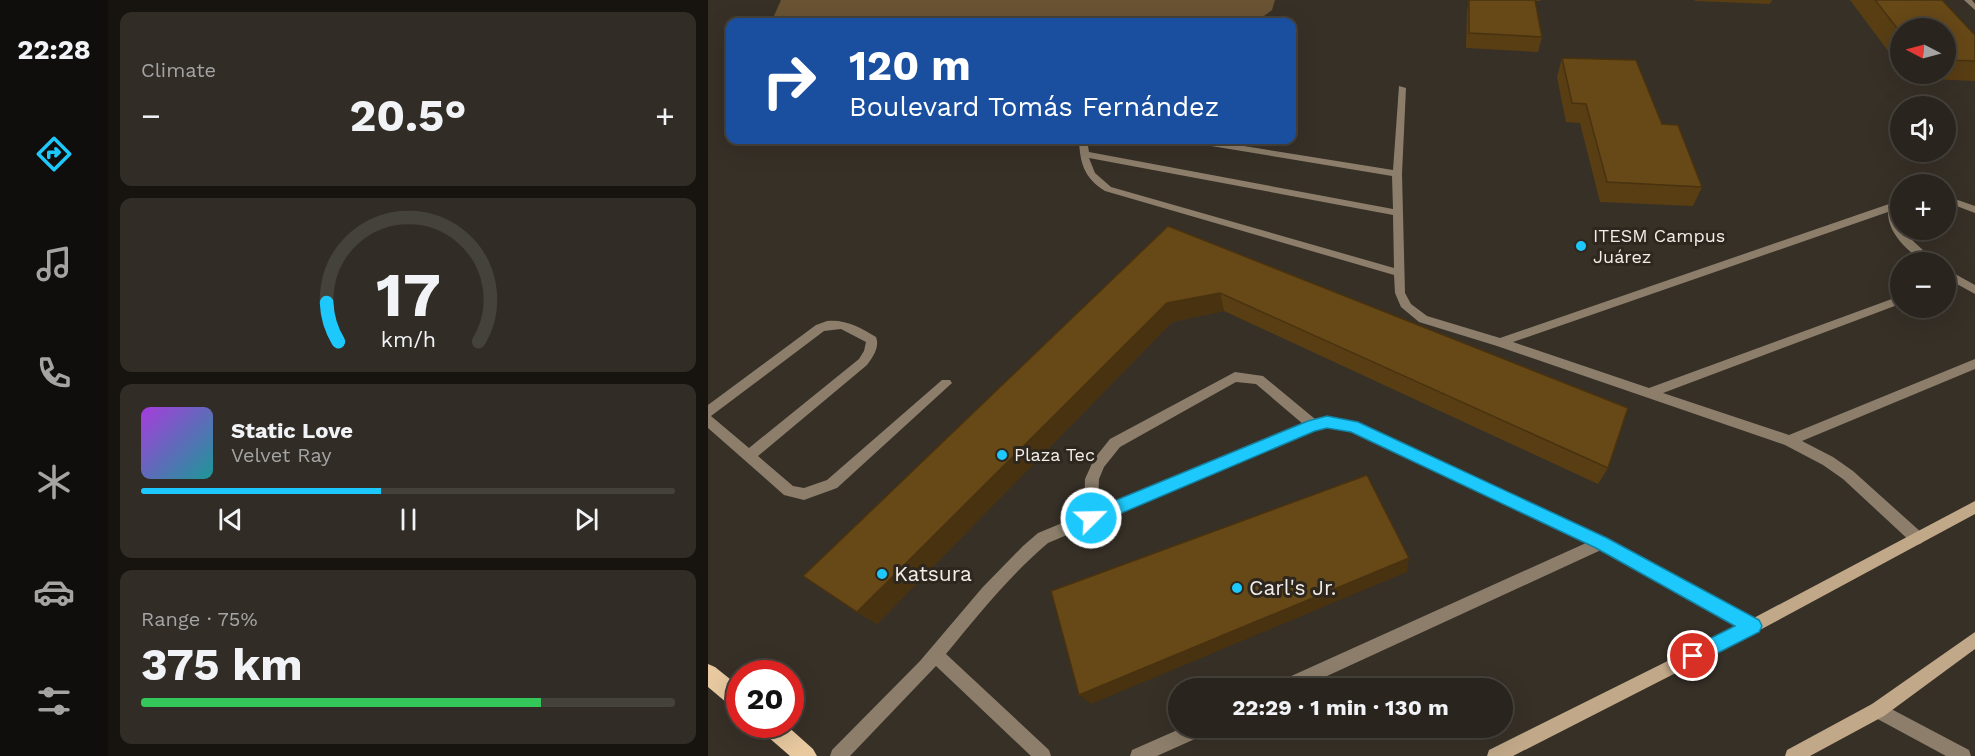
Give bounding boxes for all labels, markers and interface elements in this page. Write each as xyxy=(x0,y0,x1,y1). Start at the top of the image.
north arrow xyxy=(1890,18,1956,84)
map controls xyxy=(1890,18,1956,318)
text: 22:28 xyxy=(17,34,91,66)
text: 120 m xyxy=(849,41,971,90)
icon: right xyxy=(750,42,828,120)
text: Climate xyxy=(141,58,216,82)
text: 20.5° xyxy=(350,89,466,142)
text: Boulevard Tomás Fernández xyxy=(849,91,1219,123)
text: − xyxy=(141,96,161,135)
text: + xyxy=(655,96,675,135)
button: sound xyxy=(1890,96,1956,162)
icon: directions xyxy=(33,133,75,175)
button: + xyxy=(1890,174,1956,240)
place label: ITESM Campus Juárez xyxy=(1593,225,1725,267)
marker: ITESM Campus Juárez xyxy=(1574,239,1588,253)
icon: music xyxy=(33,243,75,285)
button: − xyxy=(1890,252,1956,318)
text: 17 xyxy=(376,258,440,331)
text: km/h xyxy=(380,327,436,352)
icon: phone xyxy=(33,352,75,394)
text: Static Love xyxy=(231,418,353,443)
text: Velvet Ray xyxy=(231,443,332,467)
place label: Plaza Tec xyxy=(1014,444,1095,465)
marker: Plaza Tec xyxy=(995,448,1009,462)
icon: climate xyxy=(33,461,75,503)
position arrow xyxy=(1059,486,1123,550)
icon: previous xyxy=(214,503,247,536)
icon: pause xyxy=(392,503,425,536)
icon: next xyxy=(570,503,603,536)
place label: Katsura xyxy=(894,561,972,586)
marker: Katsura xyxy=(875,567,889,581)
icon: car xyxy=(33,571,75,613)
place label: Carl's Jr. xyxy=(1249,575,1336,600)
marker: Carl's Jr. xyxy=(1230,581,1244,595)
text: Range · 75% xyxy=(141,607,258,631)
pin xyxy=(1667,630,1718,681)
text: 375 km xyxy=(141,638,303,691)
icon: arrive xyxy=(1676,639,1709,672)
speed limit sign: 20 xyxy=(726,660,804,738)
icon: filters xyxy=(33,680,75,722)
text: 22:29 · 1 min · 130 m xyxy=(1232,695,1449,720)

